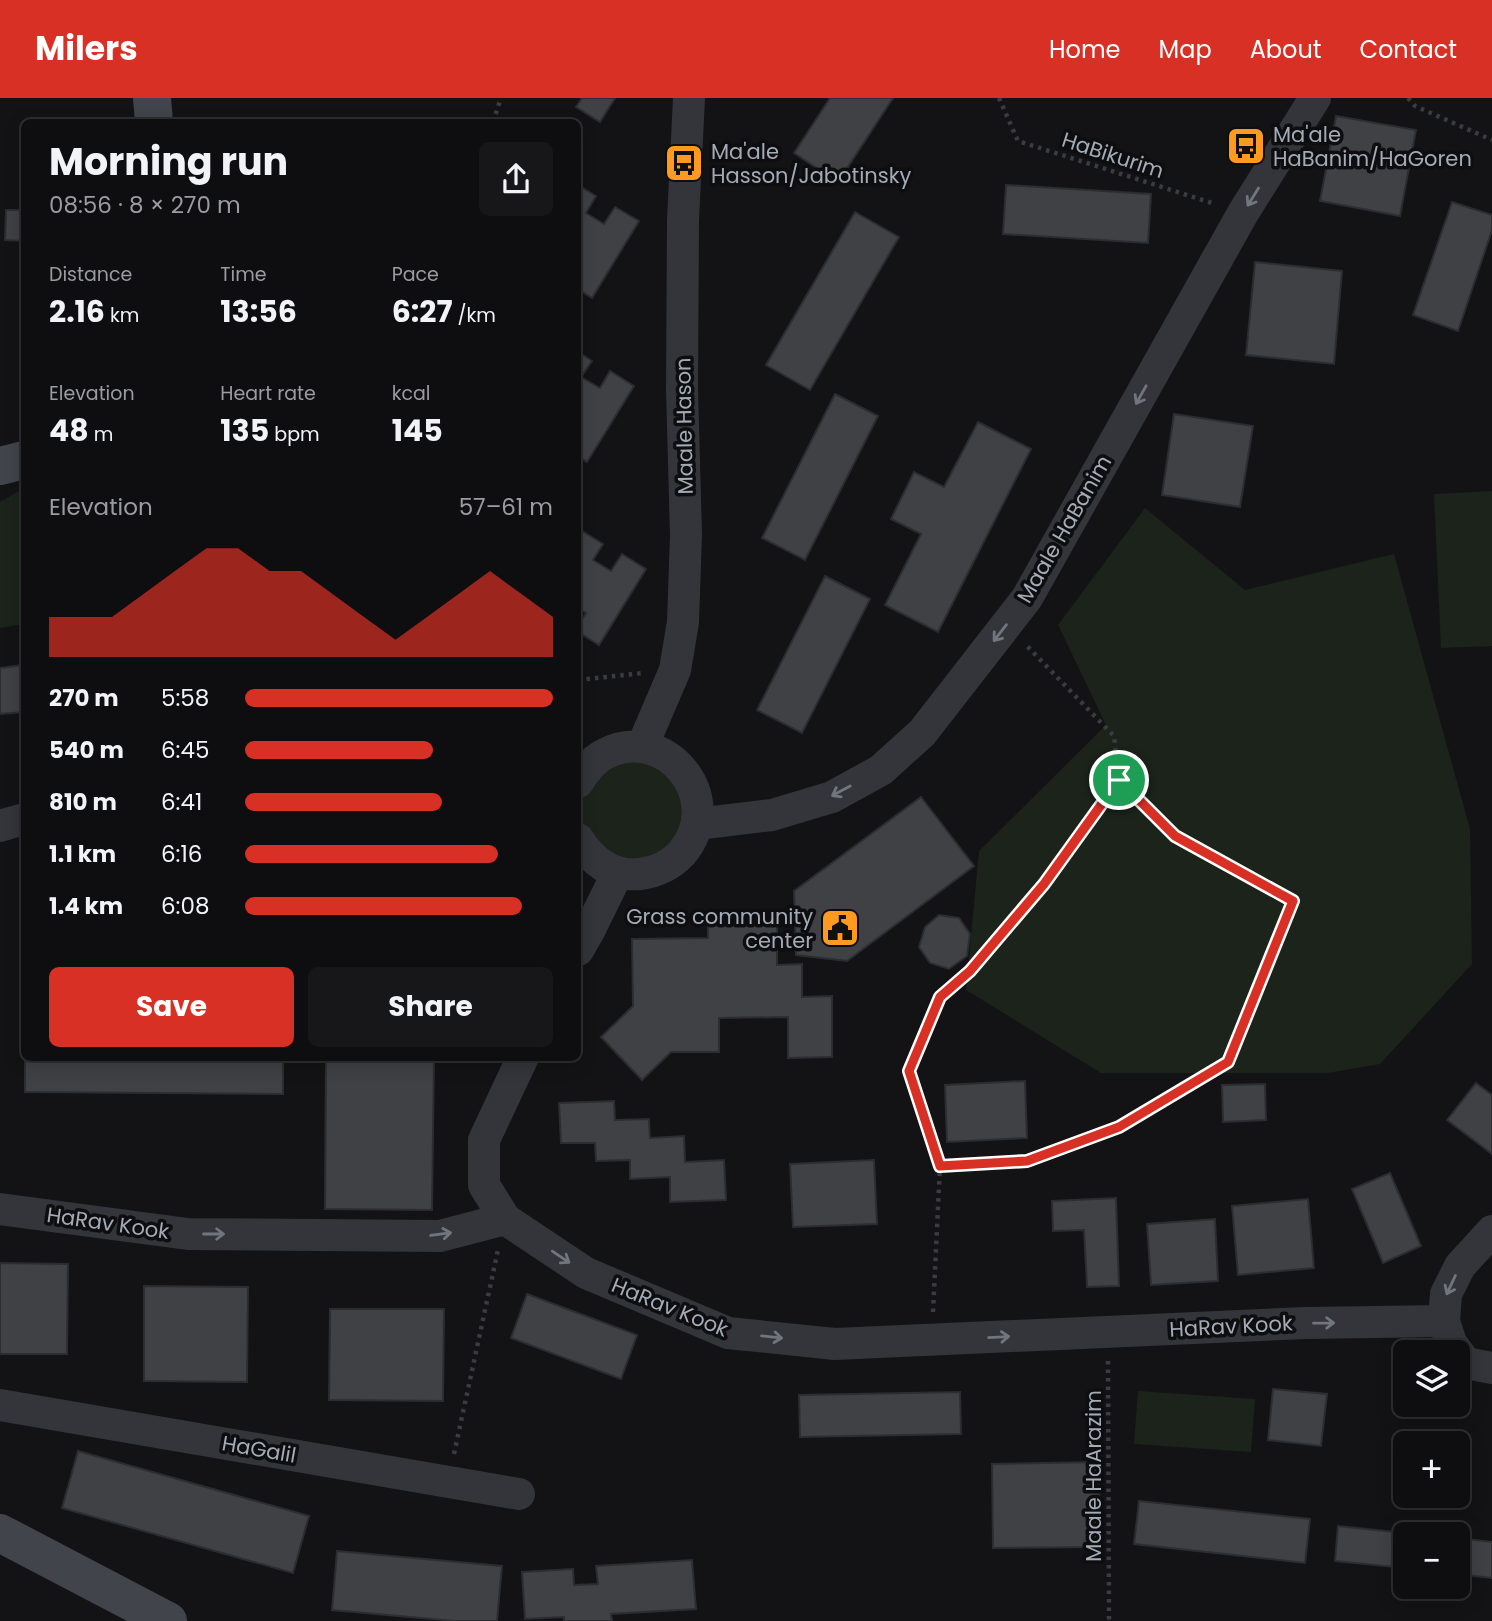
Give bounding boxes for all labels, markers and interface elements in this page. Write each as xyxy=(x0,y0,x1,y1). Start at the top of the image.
text: Milers xyxy=(35,25,138,72)
text: Home xyxy=(1049,33,1121,66)
text: Map xyxy=(1159,33,1212,66)
text: About xyxy=(1250,33,1321,66)
text: Contact xyxy=(1359,33,1457,66)
place label: Ma'ale HaBanim/HaGoren xyxy=(1273,120,1472,173)
street label: HaBikurim xyxy=(1058,125,1168,185)
bus stop icon: Ma'ale HaBanim/HaGoren xyxy=(1225,125,1267,167)
text: Morning run xyxy=(49,135,288,188)
place label: Ma'ale Hasson/Jabotinsky xyxy=(711,137,912,190)
button: share xyxy=(479,142,553,216)
bus stop icon: Ma'ale Hasson/Jabotinsky xyxy=(663,142,705,184)
one-way arrow xyxy=(1245,187,1260,206)
text: 08:56 · 8 × 270 m xyxy=(49,189,241,221)
text: Distance xyxy=(49,261,132,288)
text: Time xyxy=(220,261,267,288)
text: Pace xyxy=(392,261,439,288)
text: 2.16 xyxy=(49,290,105,333)
text: 13:56 xyxy=(220,290,297,333)
text: 6:27 xyxy=(392,290,452,333)
text: km xyxy=(105,302,139,329)
text: /km xyxy=(452,302,496,329)
street label: Maale Hason xyxy=(668,357,700,495)
text: Elevation xyxy=(49,380,135,407)
text: Heart rate xyxy=(220,380,316,407)
text: kcal xyxy=(392,380,431,407)
one-way arrow xyxy=(1134,384,1147,405)
text: 48 xyxy=(49,409,89,452)
text: 135 xyxy=(220,409,269,452)
text: 145 xyxy=(392,409,443,452)
text: m xyxy=(89,421,113,448)
text: bpm xyxy=(269,421,320,448)
street label: Maale HaBanim xyxy=(1010,450,1118,608)
text: Elevation xyxy=(49,491,153,523)
text: 57–61 m xyxy=(459,491,553,523)
one-way arrow xyxy=(992,623,1008,641)
text: 270 m xyxy=(49,682,119,714)
text: 5:58 xyxy=(161,682,209,714)
text: 540 m xyxy=(49,734,124,766)
text: 6:45 xyxy=(161,734,209,766)
pin xyxy=(1089,750,1149,810)
icon: arrive xyxy=(1100,761,1138,799)
one-way arrow xyxy=(831,785,852,799)
text: 810 m xyxy=(49,786,117,818)
text: 6:41 xyxy=(161,786,202,818)
text: 1.1 km xyxy=(49,838,116,870)
text: 6:16 xyxy=(161,838,202,870)
text: 1.4 km xyxy=(49,890,123,922)
text: 6:08 xyxy=(161,890,209,922)
place label: Grass community center xyxy=(626,902,813,955)
public building icon: Grass community center xyxy=(819,907,861,949)
button: Save xyxy=(49,967,294,1047)
button: Share xyxy=(308,967,553,1047)
street label: HaRav Kook xyxy=(45,1200,171,1246)
one-way arrow xyxy=(202,1227,225,1241)
one-way arrow xyxy=(429,1227,452,1240)
one-way arrow xyxy=(551,1249,570,1264)
street label: HaRav Kook xyxy=(607,1270,733,1344)
one-way arrow xyxy=(1444,1274,1457,1295)
street label: HaRav Kook xyxy=(1169,1308,1294,1344)
one-way arrow xyxy=(1312,1316,1335,1330)
one-way arrow xyxy=(987,1330,1009,1343)
one-way arrow xyxy=(760,1331,782,1344)
map controls xyxy=(1393,1340,1470,1599)
button: layers xyxy=(1393,1340,1470,1417)
street label: Maale HaArazim xyxy=(1079,1390,1108,1562)
street label: HaGalil xyxy=(220,1428,298,1470)
button: + xyxy=(1393,1431,1470,1508)
button: − xyxy=(1393,1522,1470,1599)

